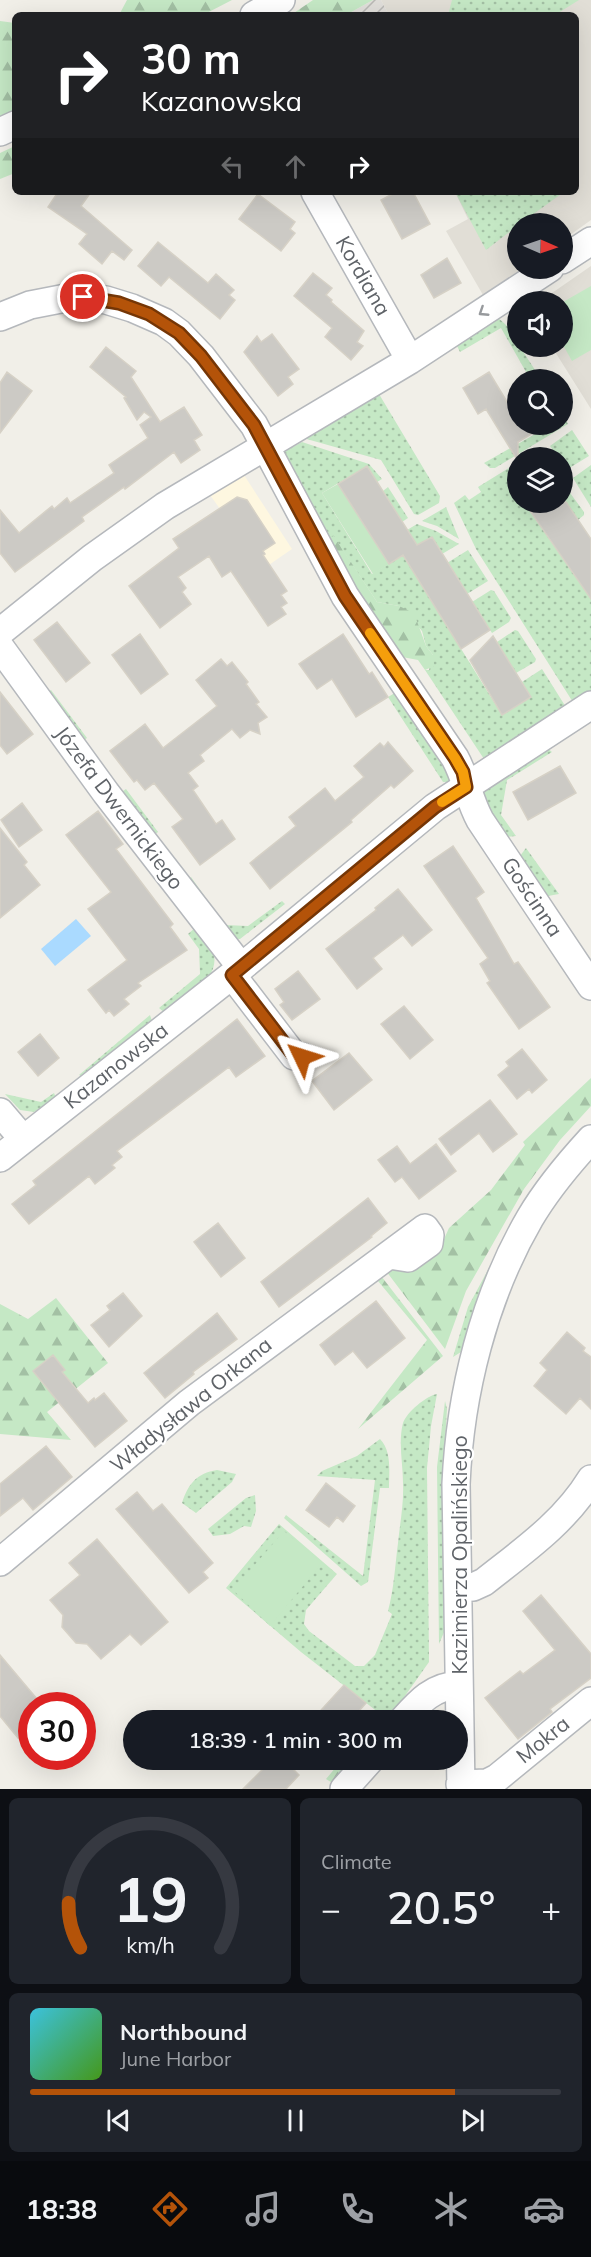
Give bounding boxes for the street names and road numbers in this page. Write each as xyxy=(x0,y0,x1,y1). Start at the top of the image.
street label: Kordiana xyxy=(331,231,397,320)
street label: Józefa Dwernickiego xyxy=(50,720,190,894)
street label: Gościnna xyxy=(497,852,569,941)
street label: Kazanowska xyxy=(58,1016,173,1114)
street label: Władysława Orkana xyxy=(104,1331,276,1477)
street label: Kazimierza Opalińskiego xyxy=(446,1435,472,1675)
street label: Mokra xyxy=(511,1710,574,1769)

